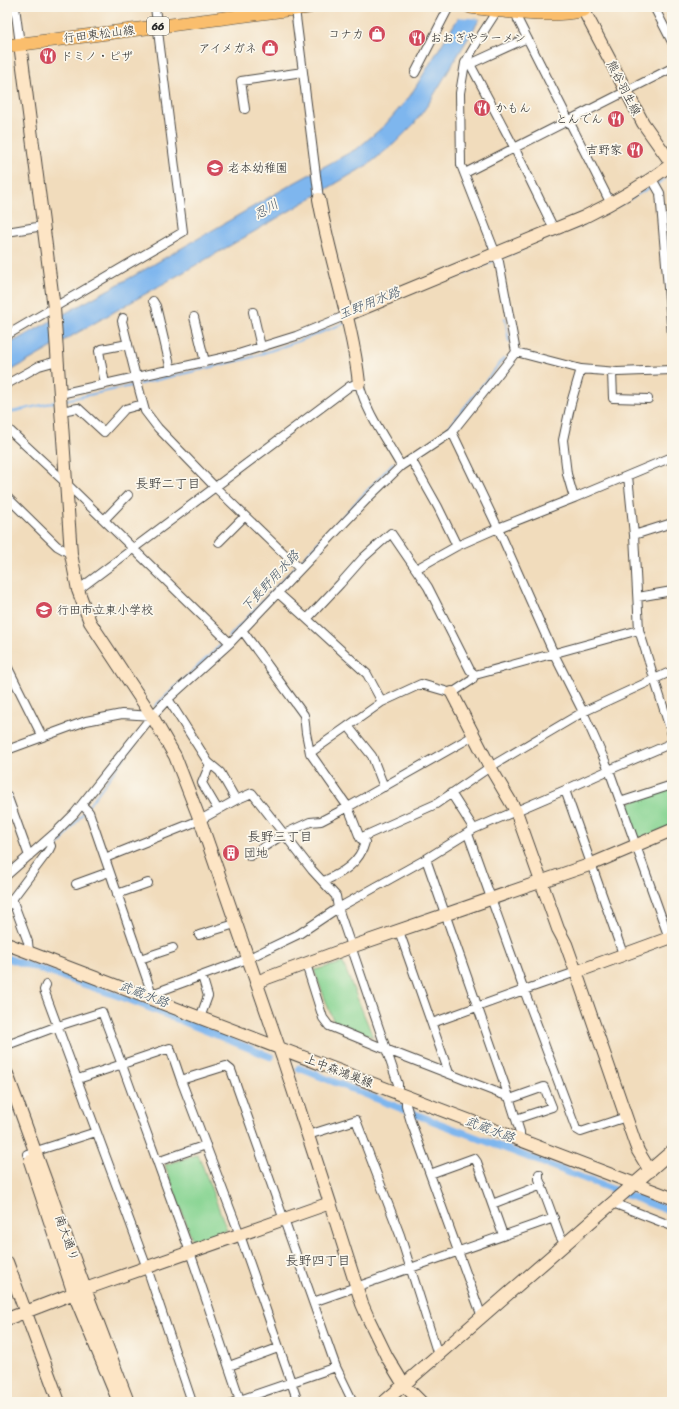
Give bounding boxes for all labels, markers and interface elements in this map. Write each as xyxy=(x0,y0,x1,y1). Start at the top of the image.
road number: 66 xyxy=(147,17,169,35)
street label: 行田東松山線 xyxy=(62,19,136,49)
place label: コナカ xyxy=(328,23,364,45)
shop icon: コナカ xyxy=(367,24,387,44)
place label: おおぎやラーメン xyxy=(430,27,526,49)
restaurant icon: おおぎやラーメン xyxy=(407,28,427,48)
place label: アイメガネ xyxy=(198,37,257,59)
shop icon: アイメガネ xyxy=(260,38,280,58)
place label: ドミノ・ピザ xyxy=(61,45,133,67)
restaurant icon: ドミノ・ピザ xyxy=(38,46,58,66)
street label: 熊谷羽生線 xyxy=(601,56,647,120)
place label: かもん xyxy=(495,97,531,119)
restaurant icon: かもん xyxy=(472,98,492,118)
place label: とんでん xyxy=(556,108,603,130)
restaurant icon: とんでん xyxy=(606,109,626,129)
place label: 吉野家 xyxy=(586,139,622,161)
restaurant icon: 吉野家 xyxy=(625,140,645,160)
place label: 老本幼稚園 xyxy=(228,157,288,179)
school or university icon: 老本幼稚園 xyxy=(205,158,225,178)
water label: 忍川 xyxy=(249,193,283,225)
water label: 玉野用水路 xyxy=(335,280,404,326)
district label: 長野二丁目 xyxy=(135,472,201,495)
water label: 下長野用水路 xyxy=(235,544,306,617)
place label: 行田市立東小学校 xyxy=(57,599,153,621)
school or university icon: 行田市立東小学校 xyxy=(34,600,54,620)
district label: 長野三丁目 xyxy=(247,825,313,848)
place label: 団地 xyxy=(244,842,268,864)
building icon: 団地 xyxy=(221,843,241,863)
water label: 武蔵水路 xyxy=(116,974,173,1014)
street label: 上中森鴻巣線 xyxy=(301,1048,377,1094)
water label: 武蔵水路 xyxy=(462,1109,519,1149)
street label: 南大通り xyxy=(48,1212,86,1264)
district label: 長野四丁目 xyxy=(285,1249,351,1272)

